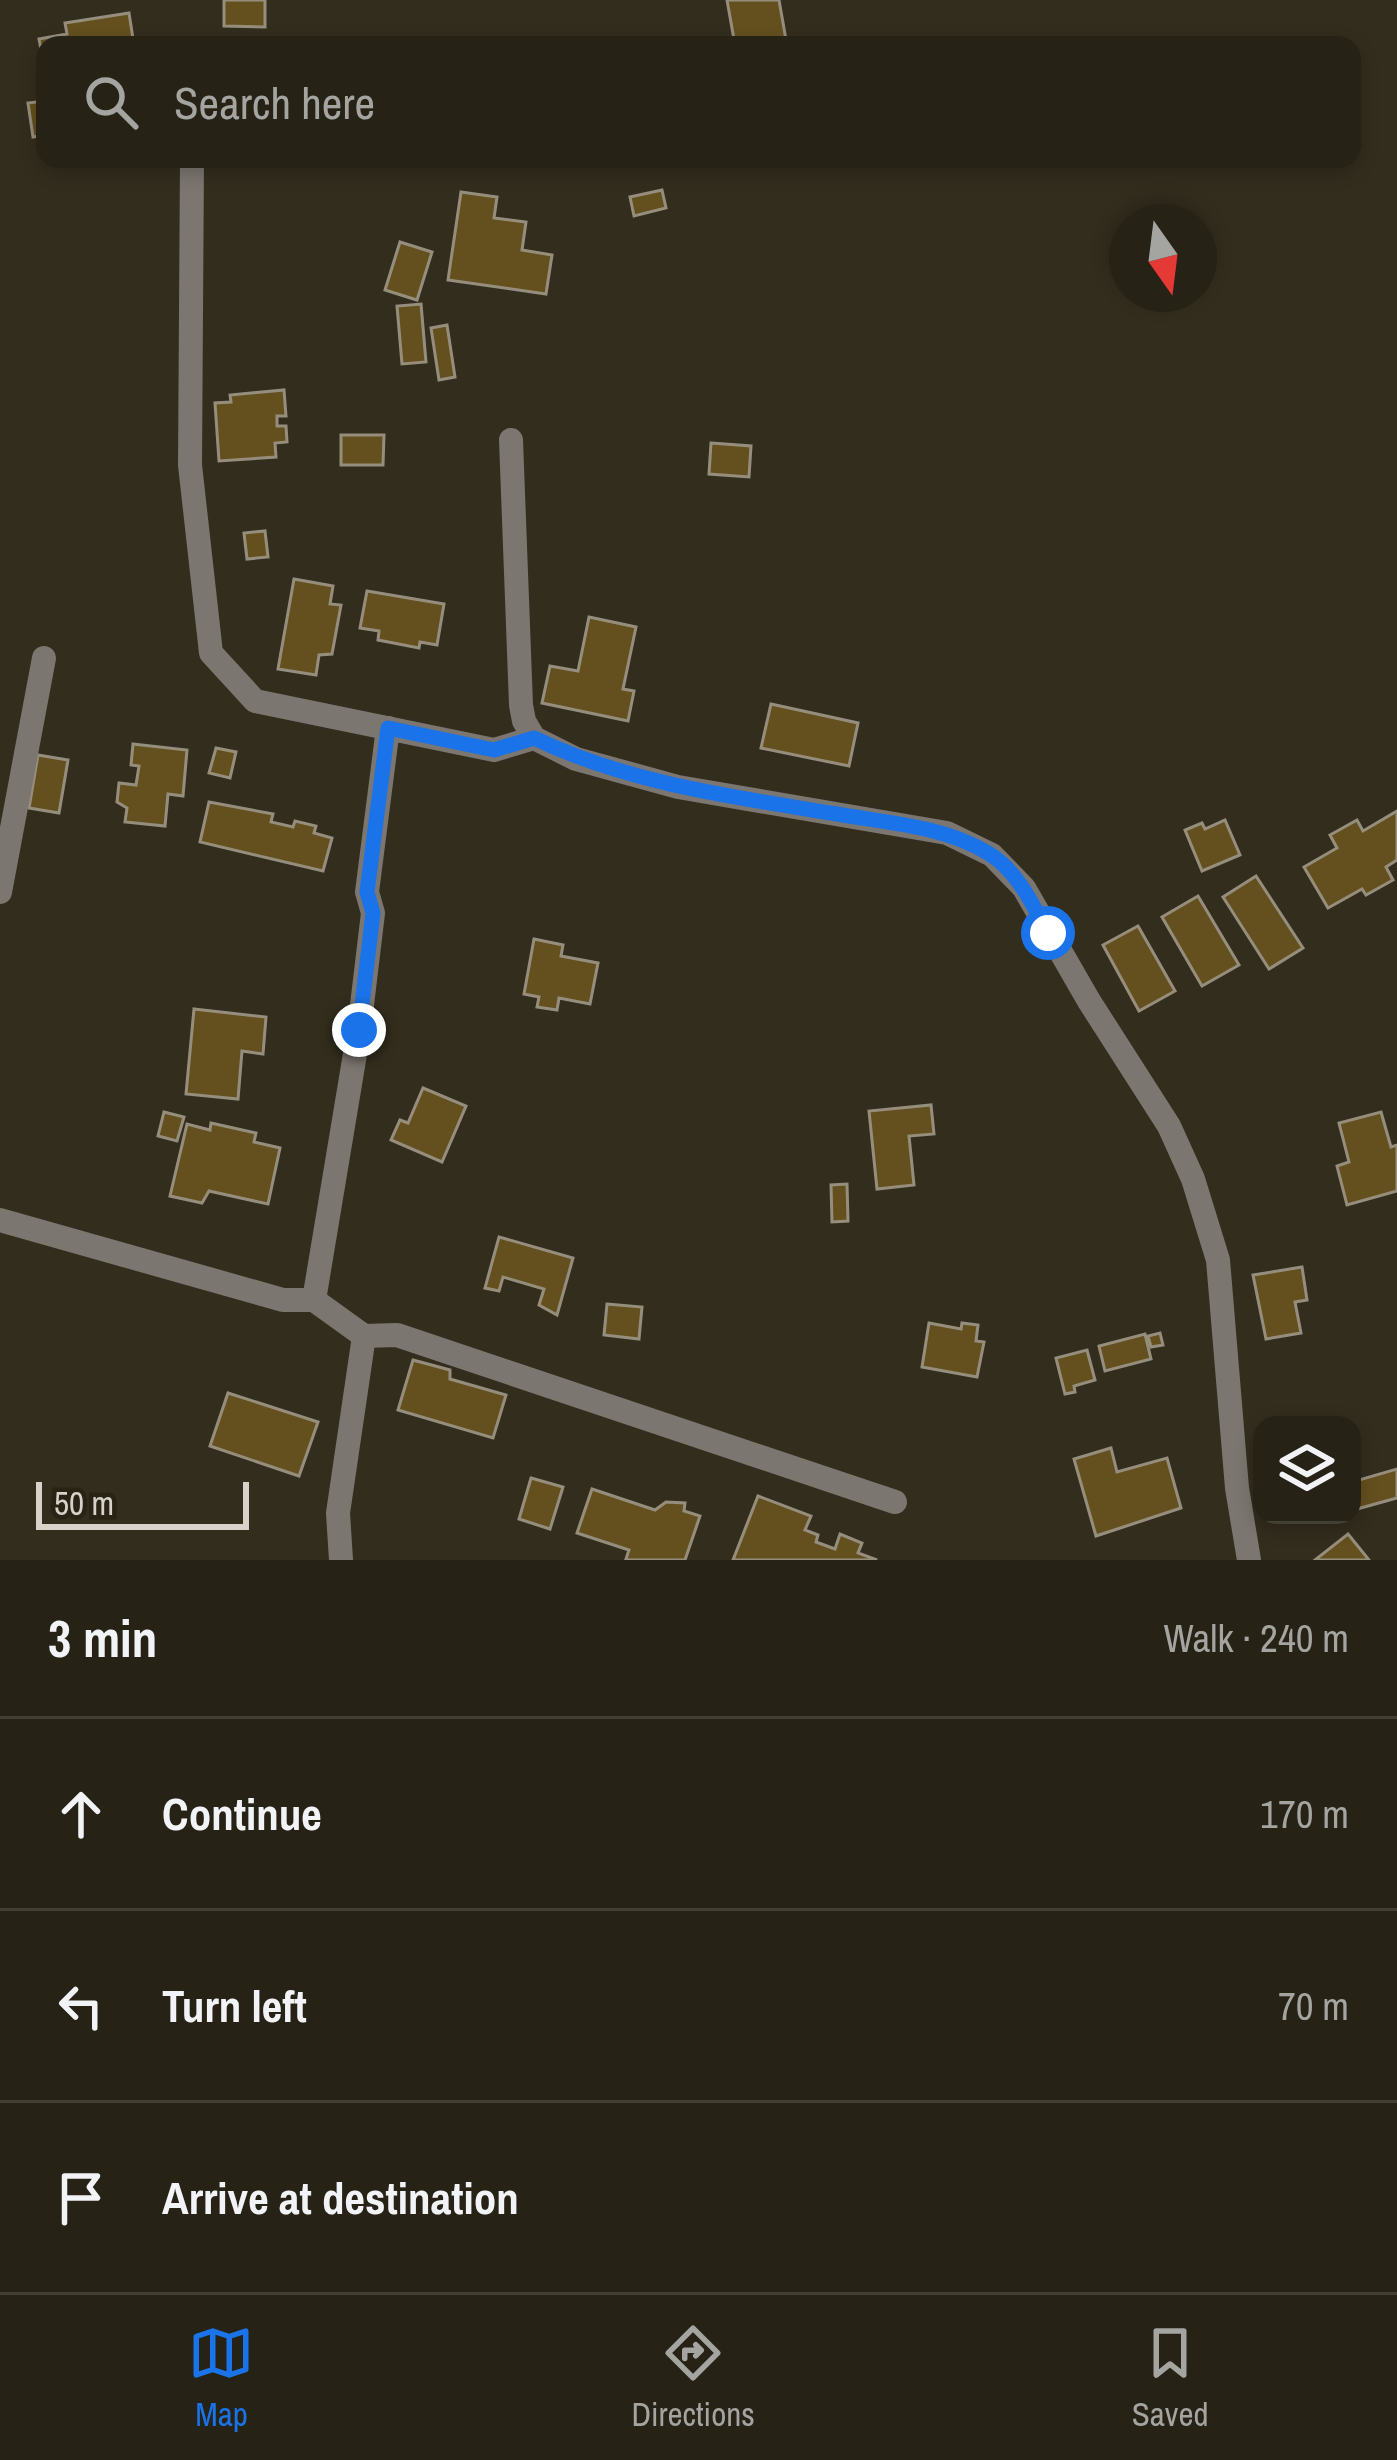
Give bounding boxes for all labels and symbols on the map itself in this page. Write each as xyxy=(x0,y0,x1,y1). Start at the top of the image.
north arrow xyxy=(1109,204,1217,312)
route start xyxy=(1021,906,1075,960)
route end xyxy=(332,1003,386,1057)
scale bar xyxy=(36,1476,249,1529)

